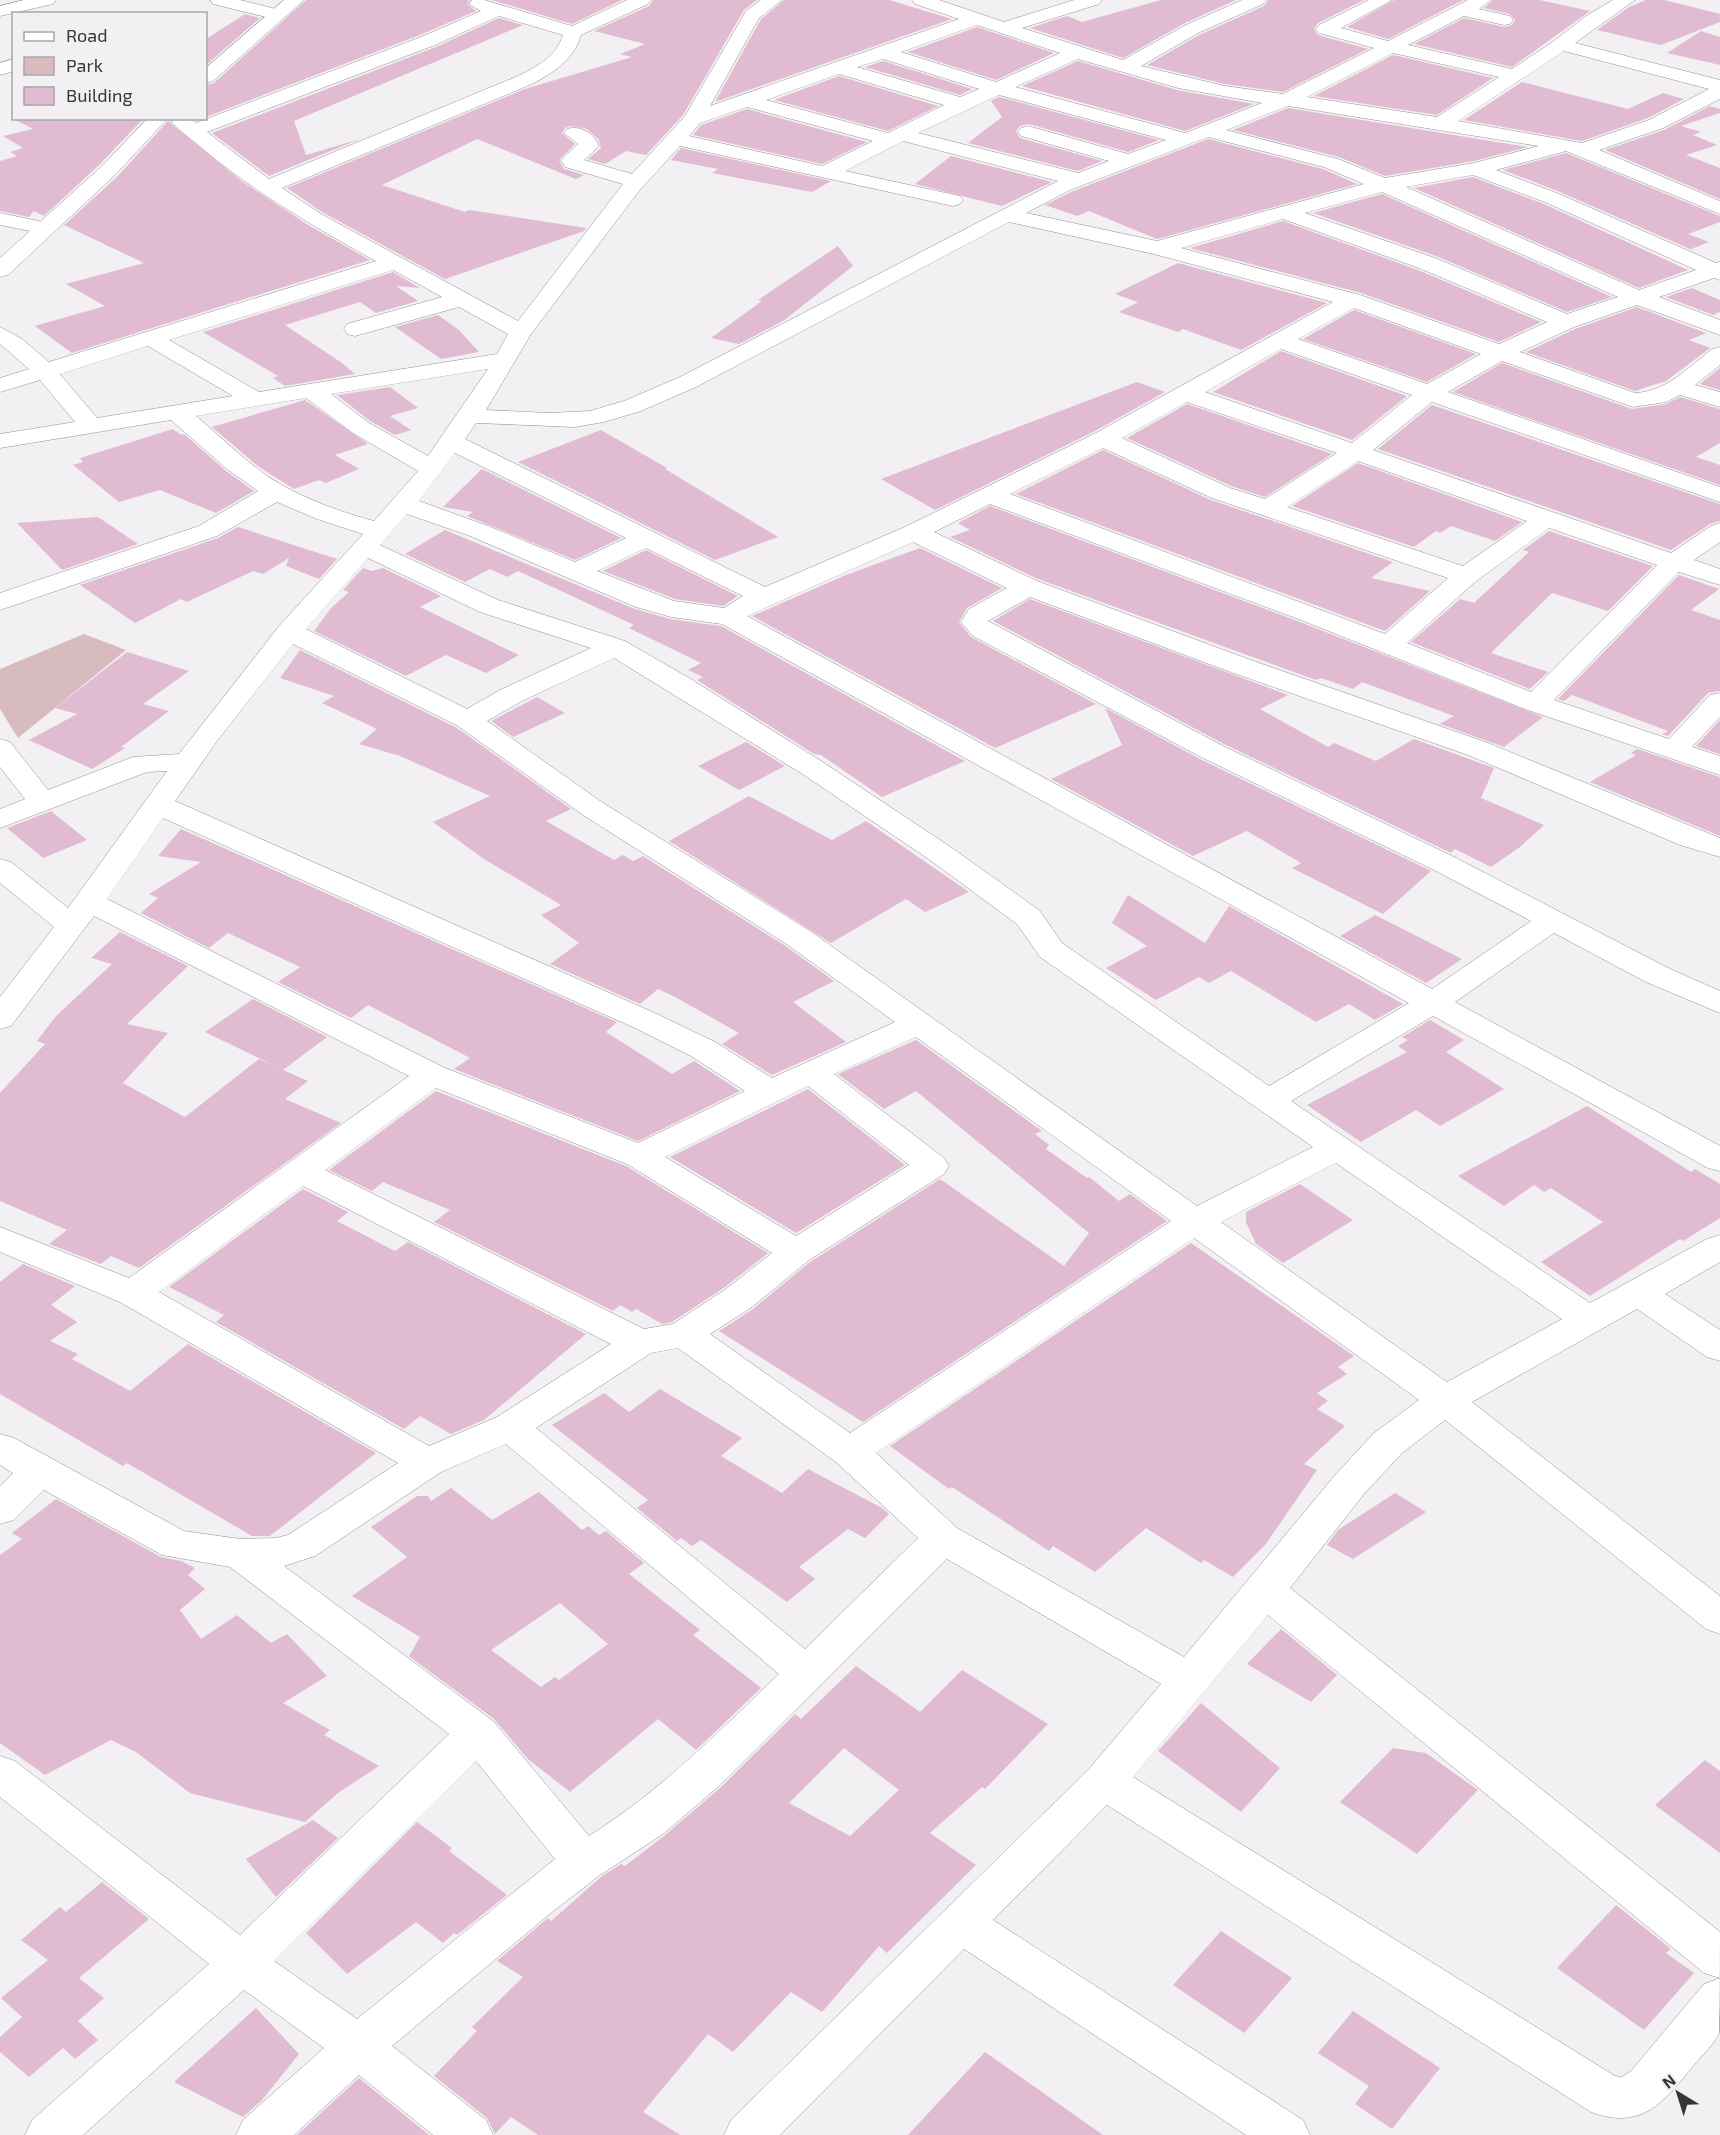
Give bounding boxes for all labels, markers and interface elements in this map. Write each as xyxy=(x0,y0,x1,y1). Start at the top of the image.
legend xyxy=(12,12,207,120)
text: Road xyxy=(66,24,107,46)
text: Park xyxy=(66,54,103,76)
text: Building xyxy=(66,84,133,106)
north arrow xyxy=(1648,2063,1708,2123)
text: N xyxy=(1658,2070,1679,2092)

